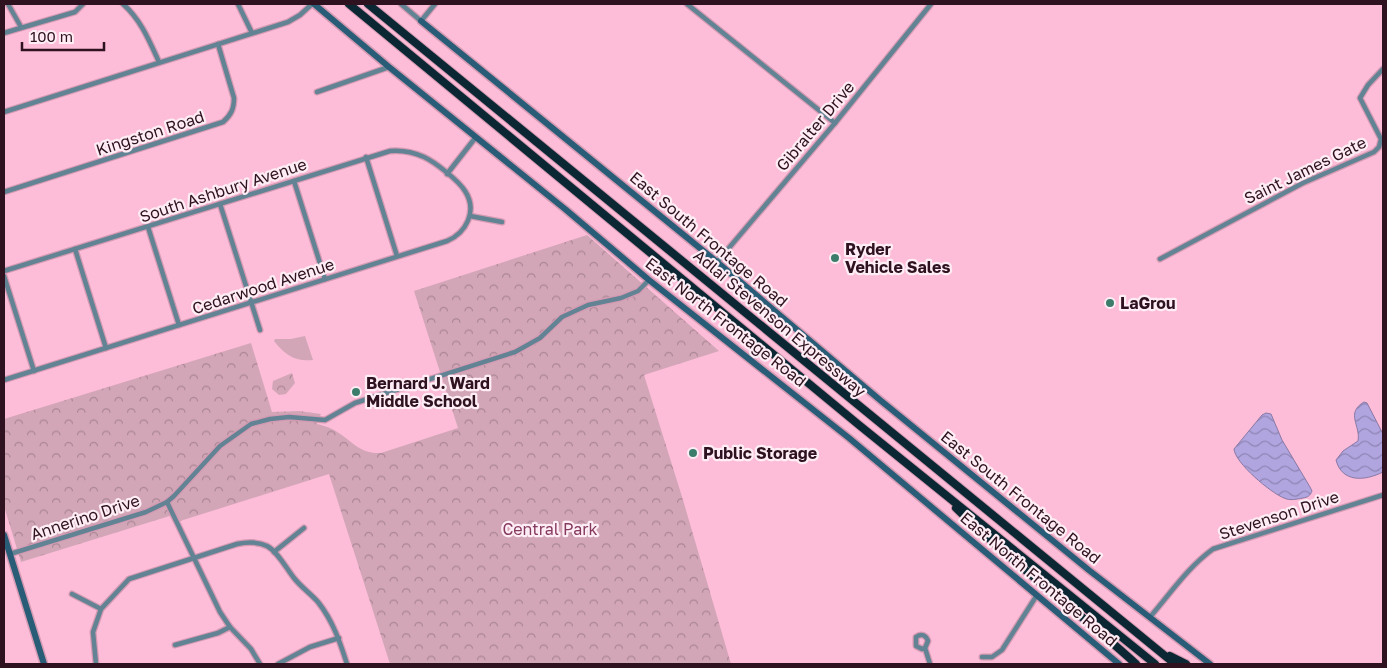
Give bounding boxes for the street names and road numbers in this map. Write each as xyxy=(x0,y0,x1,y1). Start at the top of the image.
street label: Gibralter Drive xyxy=(772,77,858,175)
street label: Kingston Road xyxy=(93,106,207,160)
street label: Saint James Gate xyxy=(1241,132,1369,208)
street label: South Ashbury Avenue xyxy=(137,154,309,226)
street label: East South Frontage Road xyxy=(626,167,792,311)
street label: Adlai Stevenson Expressway xyxy=(690,245,870,401)
street label: East North Frontage Road xyxy=(642,253,810,391)
street label: Cedarwood Avenue xyxy=(190,254,336,318)
street label: East South Frontage Road xyxy=(937,426,1105,568)
street label: Stevenson Drive xyxy=(1217,486,1341,544)
street label: Annerino Drive xyxy=(28,490,142,544)
street label: East North Frontage Road xyxy=(956,507,1122,651)

